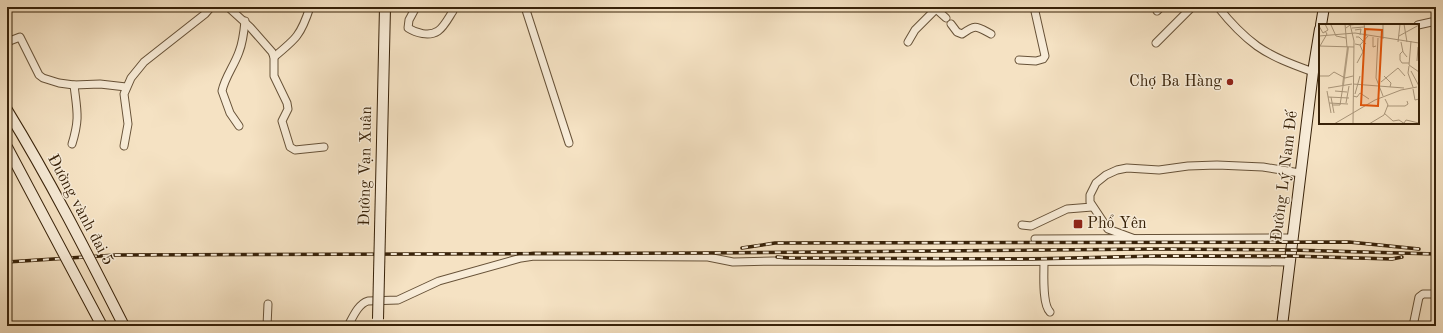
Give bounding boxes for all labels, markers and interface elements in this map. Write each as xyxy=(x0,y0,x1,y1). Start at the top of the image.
inset map xyxy=(1319,24,1419,124)
place label: Chợ Ba Hàng xyxy=(1129,74,1222,90)
marker: Chợ Ba Hàng xyxy=(1225,77,1235,87)
street label: Đường Vạn Xuân xyxy=(357,105,375,226)
street label: Đường Lý Nam Đế xyxy=(1267,108,1301,242)
street label: Đường vành đai 5 xyxy=(44,152,116,268)
place label: Phổ Yên xyxy=(1087,214,1147,232)
marker: Phổ Yên xyxy=(1072,218,1084,230)

